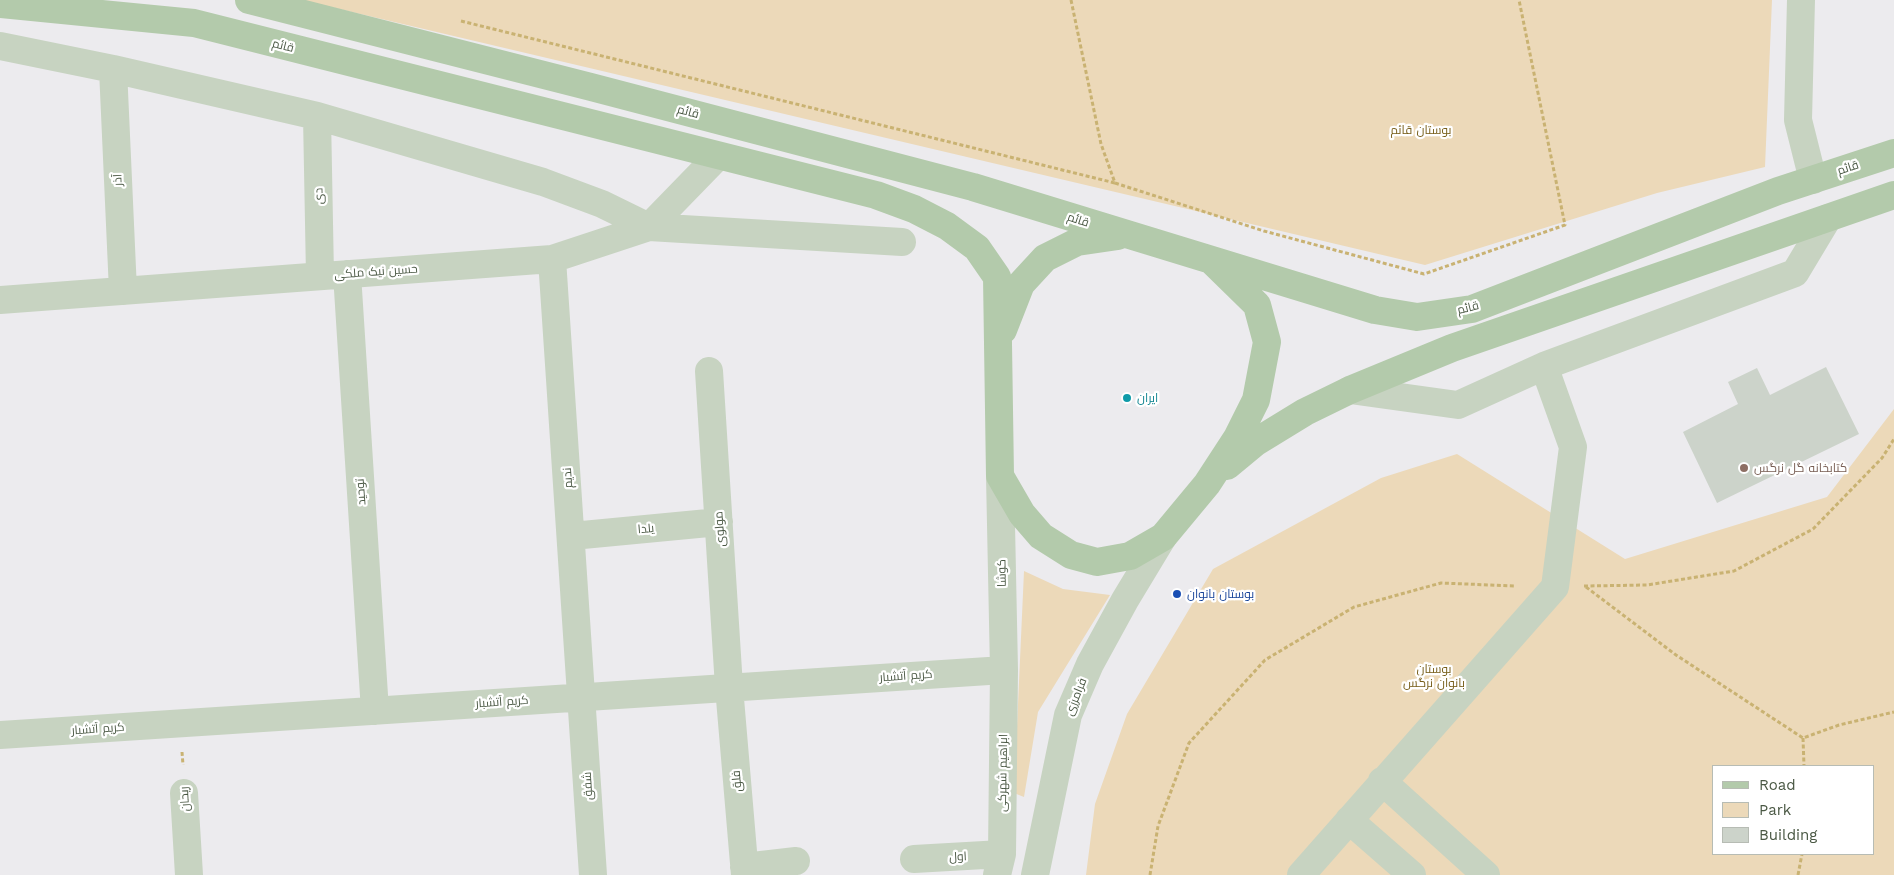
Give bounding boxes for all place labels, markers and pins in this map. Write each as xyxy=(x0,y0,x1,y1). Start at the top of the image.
place label: ایران xyxy=(1137,391,1158,405)
marker: ایران xyxy=(1121,392,1133,404)
place label: کتابخانه گل نرگس xyxy=(1754,461,1847,475)
marker: کتابخانه گل نرگس xyxy=(1738,462,1750,474)
place label: بوستان بانوان xyxy=(1187,587,1254,601)
marker: بوستان بانوان xyxy=(1171,588,1183,600)

